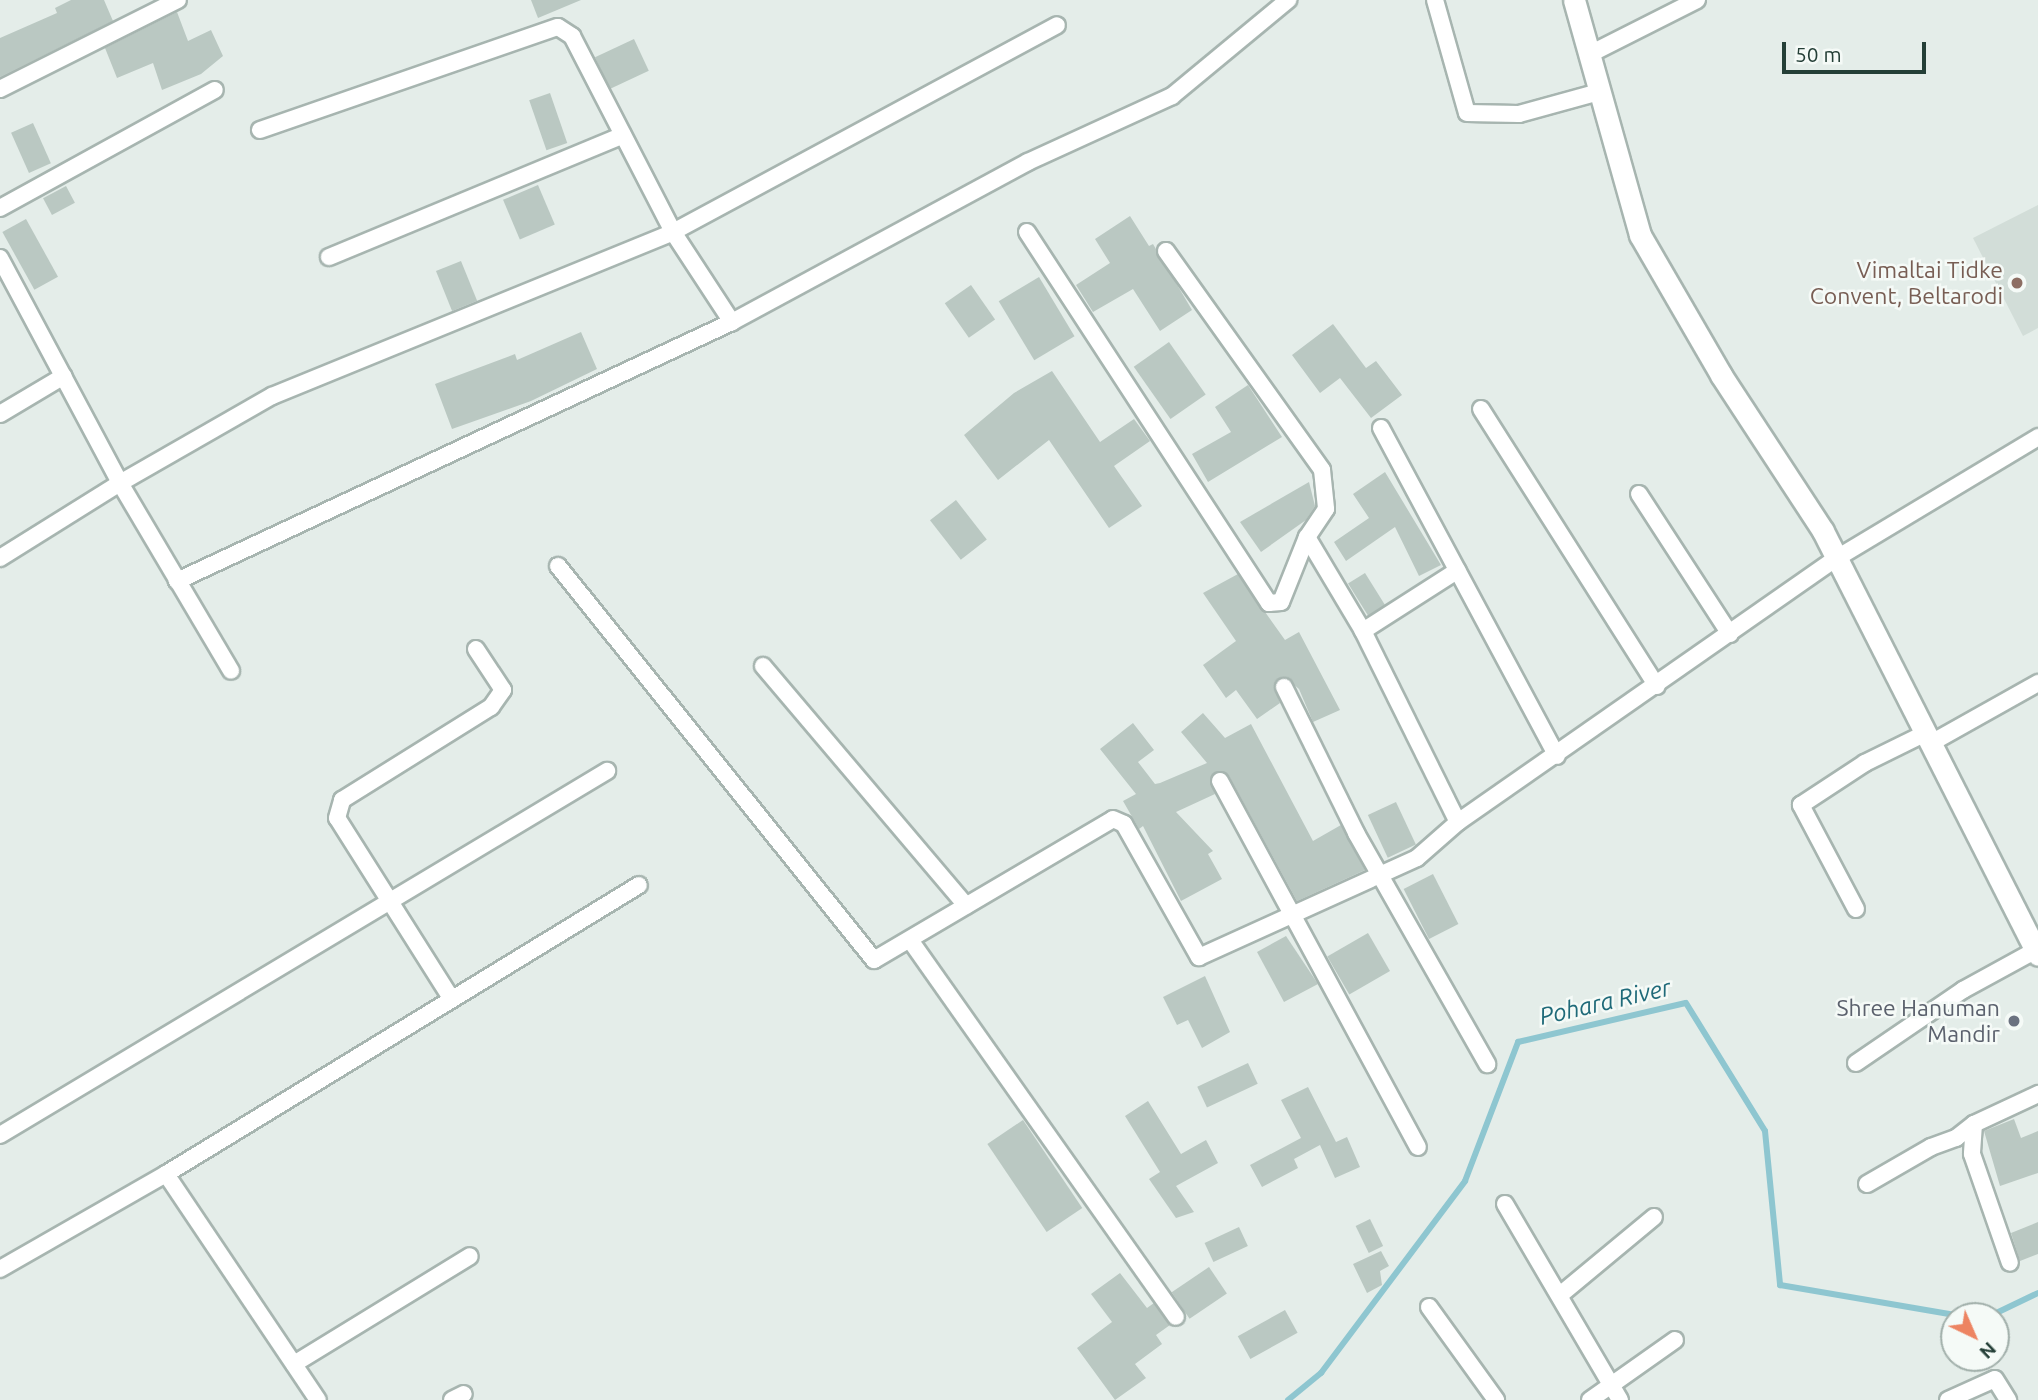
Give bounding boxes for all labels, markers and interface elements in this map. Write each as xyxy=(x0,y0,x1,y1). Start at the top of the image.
scale bar xyxy=(1786,28,1930,72)
text: 50 m xyxy=(1795,42,1842,66)
place label: Vimaltai Tidke Convent, Beltarodi xyxy=(1810,256,2003,310)
marker: Vimaltai Tidke Convent, Beltarodi xyxy=(2009,275,2025,291)
water label: Pohara River xyxy=(1536,973,1674,1031)
place label: Shree Hanuman Mandir xyxy=(1837,994,2000,1048)
marker: Shree Hanuman Mandir xyxy=(2006,1013,2022,1029)
north arrow xyxy=(1940,1302,2010,1372)
text: N xyxy=(1975,1338,2001,1364)

